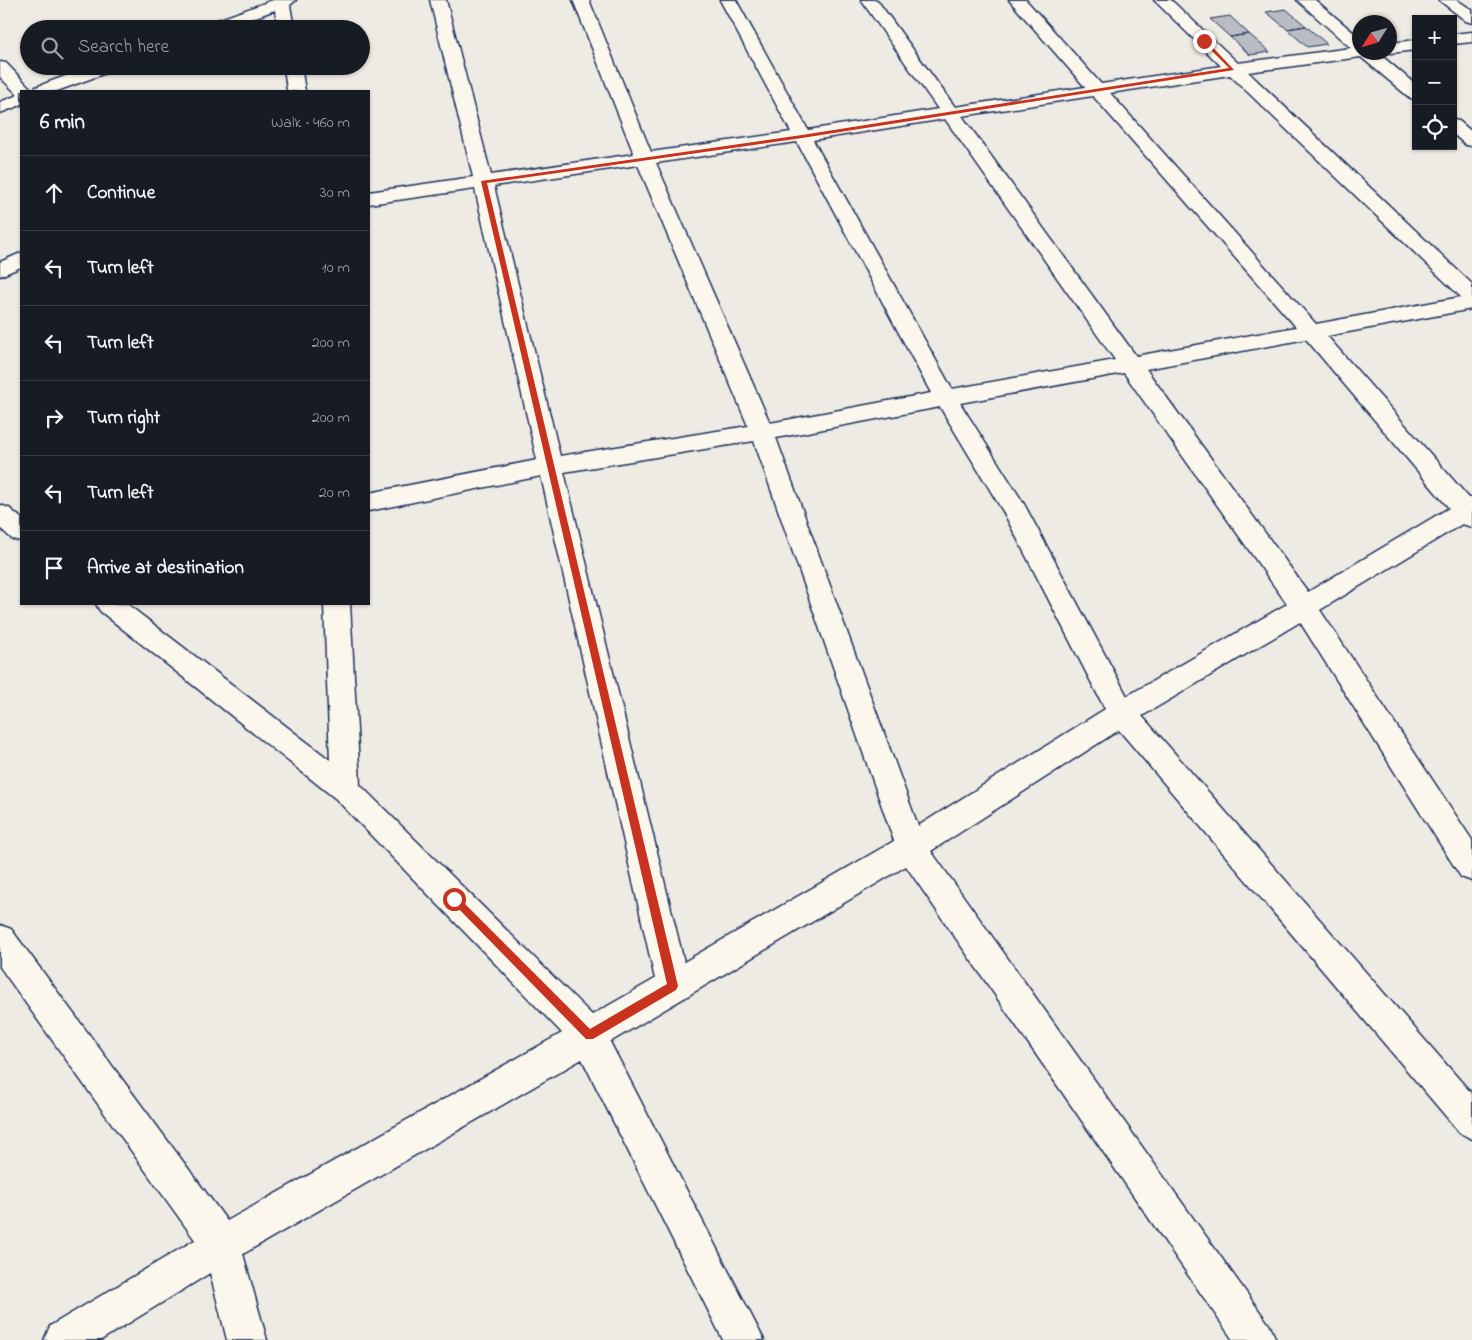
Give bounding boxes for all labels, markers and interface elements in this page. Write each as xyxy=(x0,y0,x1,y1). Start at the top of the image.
north arrow xyxy=(1352,15,1397,60)
map controls xyxy=(1412,15,1457,150)
button: + xyxy=(1412,15,1457,60)
search box xyxy=(20,20,370,75)
route end xyxy=(1193,30,1216,53)
icon: search xyxy=(38,34,66,62)
text: Search here xyxy=(78,34,169,61)
button: − xyxy=(1412,60,1457,105)
button: locate xyxy=(1412,105,1457,150)
text: 6 min xyxy=(40,108,85,138)
text: Walk · 460 m xyxy=(271,111,350,135)
icon: ahead xyxy=(40,179,68,207)
text: Continue xyxy=(87,180,155,207)
text: 30 m xyxy=(320,181,350,205)
icon: left xyxy=(40,254,68,282)
text: Turn left xyxy=(87,255,154,282)
text: 10 m xyxy=(322,256,350,280)
icon: left xyxy=(40,329,68,357)
text: Turn left xyxy=(87,330,154,357)
text: 200 m xyxy=(312,331,350,355)
icon: right xyxy=(40,404,68,432)
text: Turn right xyxy=(87,405,160,432)
text: 200 m xyxy=(312,406,350,430)
icon: left xyxy=(40,479,68,507)
text: Turn left xyxy=(87,480,154,507)
text: 20 m xyxy=(319,481,350,505)
icon: arrive xyxy=(40,554,68,582)
text: Arrive at destination xyxy=(87,555,244,582)
route start xyxy=(443,888,466,911)

